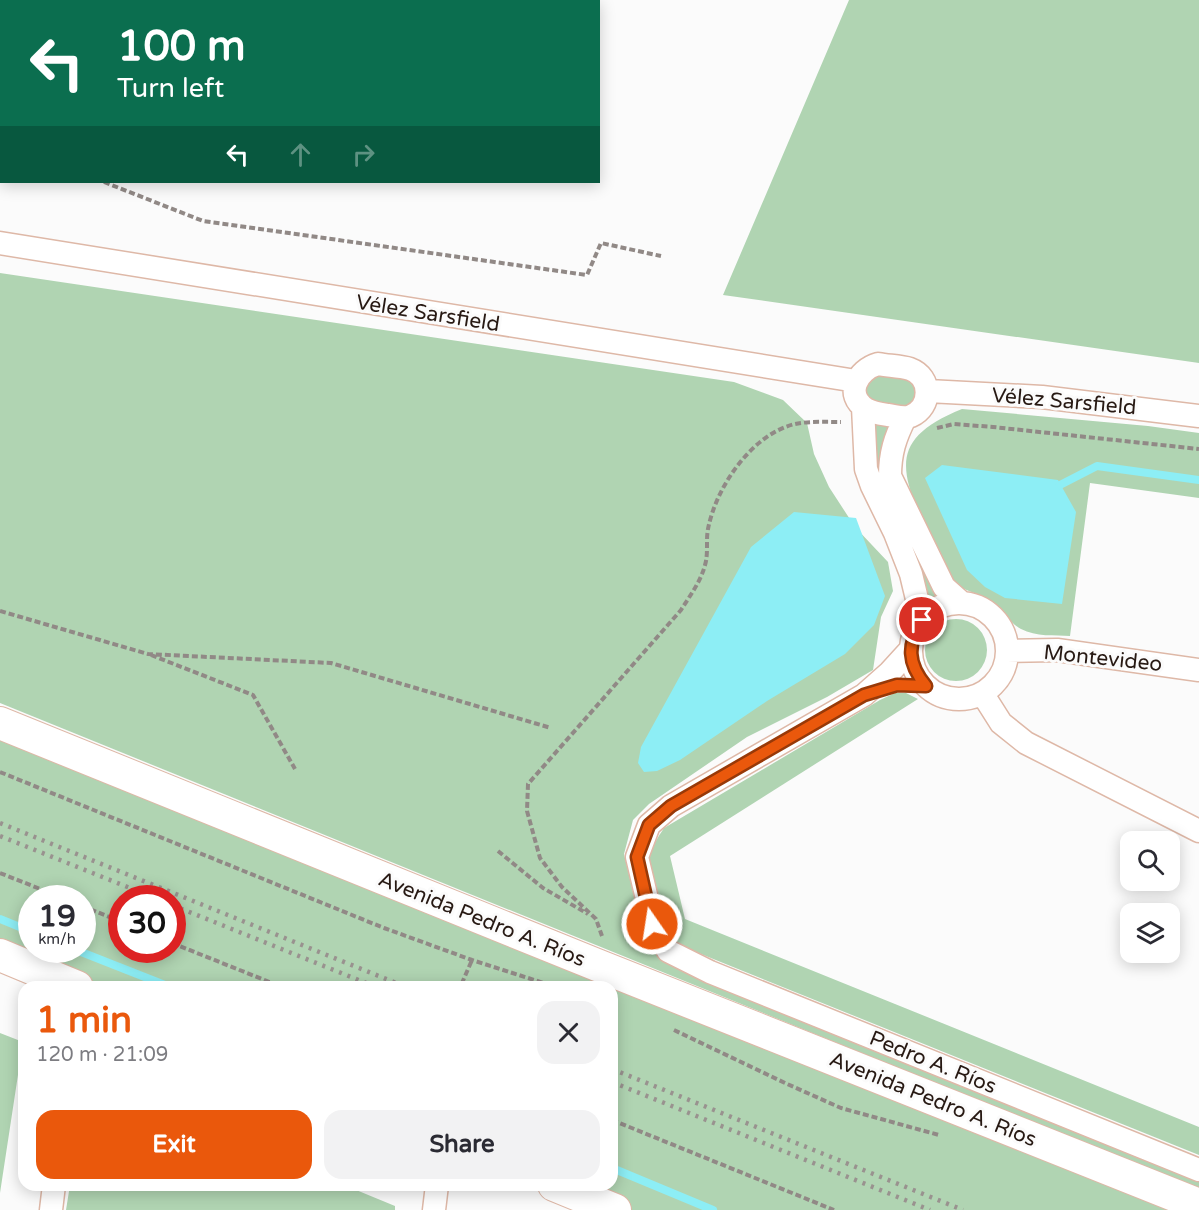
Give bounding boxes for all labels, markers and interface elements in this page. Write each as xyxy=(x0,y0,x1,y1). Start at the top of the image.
text: 100 m xyxy=(117,21,246,72)
icon: left xyxy=(18,24,96,102)
text: Turn left xyxy=(117,72,224,105)
icon: left xyxy=(221,138,254,171)
icon: ahead xyxy=(284,138,317,171)
icon: right xyxy=(347,138,380,171)
street label: Vélez Sarsfield xyxy=(354,290,501,337)
street label: Vélez Sarsfield xyxy=(991,383,1137,420)
pin xyxy=(896,594,947,645)
icon: arrive xyxy=(905,603,938,636)
street label: Montevideo xyxy=(1042,640,1164,677)
map controls xyxy=(1120,831,1180,963)
button: search xyxy=(1120,831,1180,891)
street label: Avenida Pedro A. Ríos xyxy=(375,867,589,972)
speed limit sign: 30 xyxy=(108,885,186,963)
position arrow xyxy=(620,892,684,956)
text: 19 xyxy=(38,898,76,935)
button: layers xyxy=(1120,903,1180,963)
text: km/h xyxy=(38,930,76,948)
text: 1 min xyxy=(36,999,132,1042)
button: close xyxy=(537,1001,600,1064)
street label: Pedro A. Ríos xyxy=(866,1026,1000,1099)
text: 120 m · 21:09 xyxy=(36,1043,168,1067)
street label: Avenida Pedro A. Ríos xyxy=(826,1047,1040,1152)
button: Exit xyxy=(36,1110,312,1179)
button: Share xyxy=(324,1110,600,1179)

